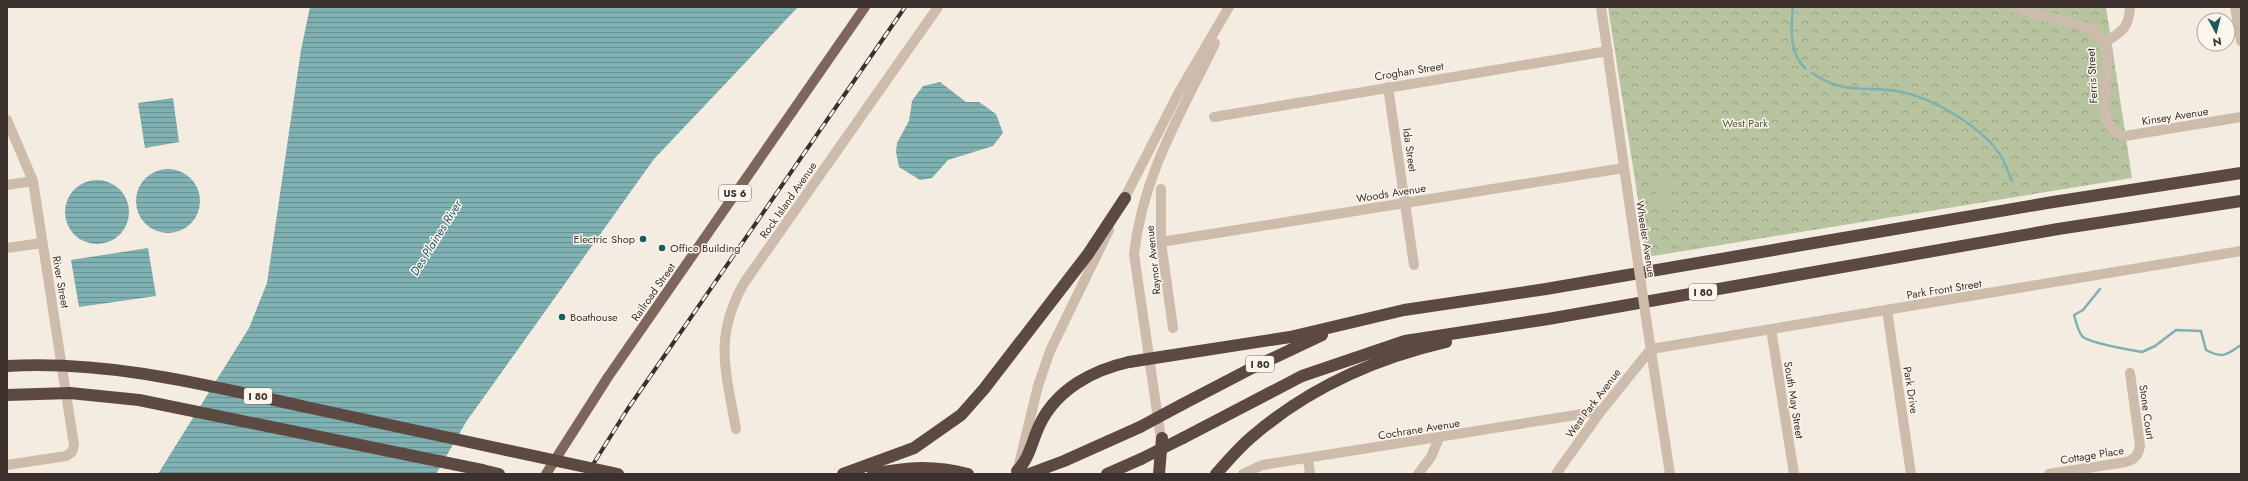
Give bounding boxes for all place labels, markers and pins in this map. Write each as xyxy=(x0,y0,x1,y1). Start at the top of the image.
place label: Electric Shop xyxy=(574,231,635,247)
marker: Electric Shop xyxy=(638,234,648,244)
place label: Office Building xyxy=(670,240,741,256)
marker: Office Building xyxy=(657,243,667,253)
place label: Boathouse xyxy=(570,309,618,325)
marker: Boathouse xyxy=(557,312,567,322)

